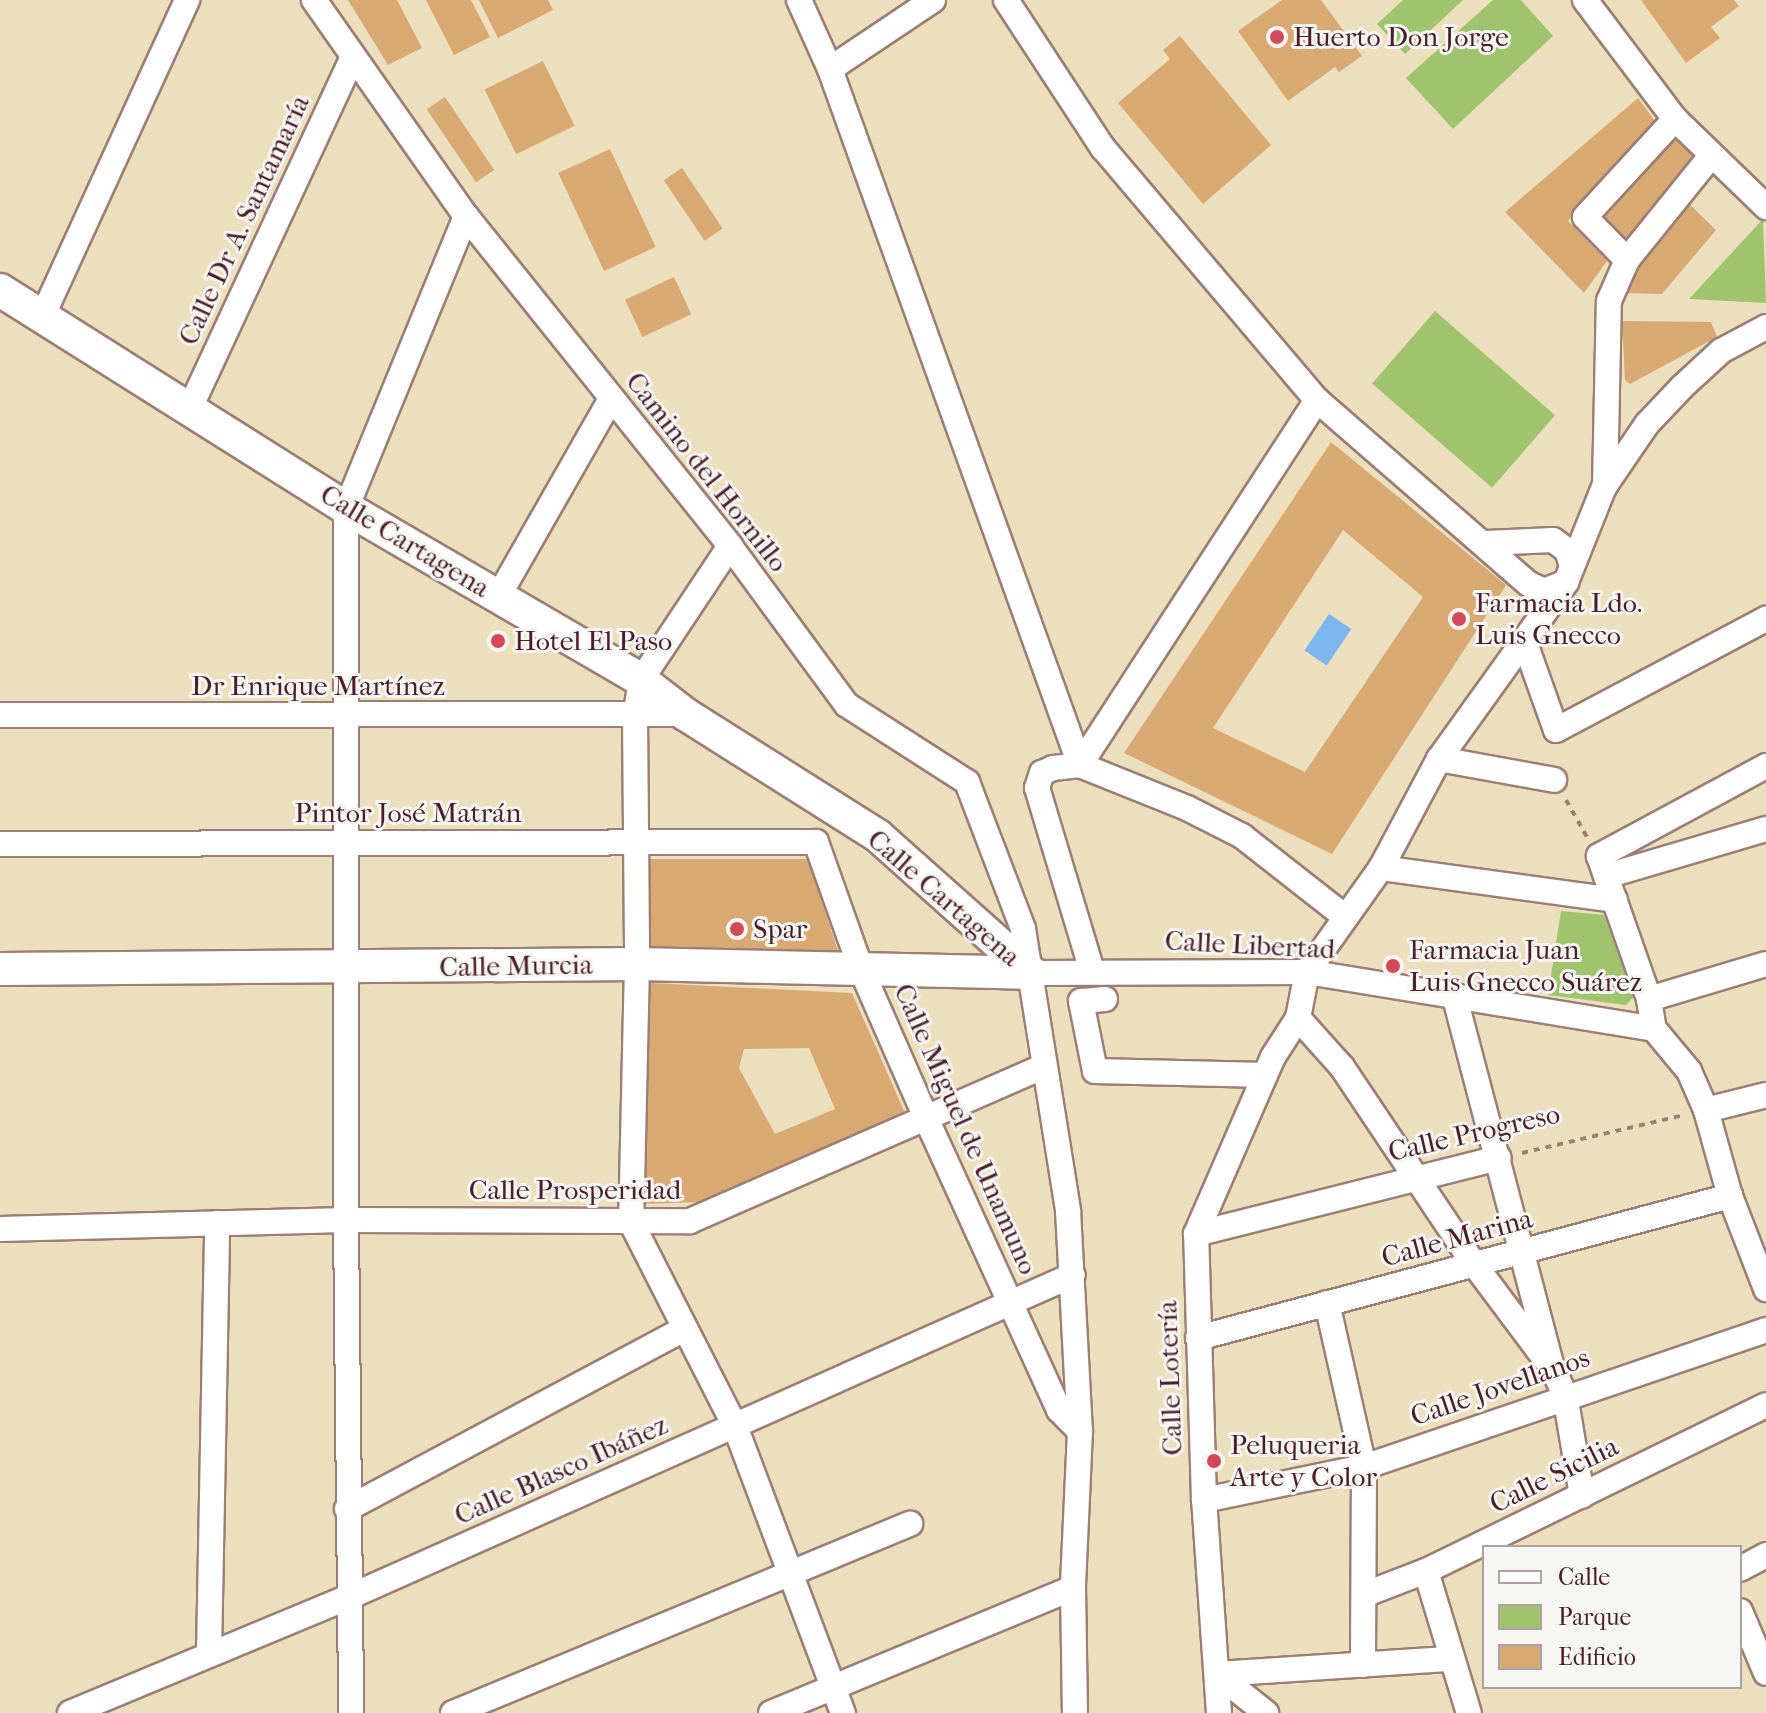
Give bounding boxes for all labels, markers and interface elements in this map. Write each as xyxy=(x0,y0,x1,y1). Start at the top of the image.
place label: Huerto Don Jorge xyxy=(1293,20,1509,54)
marker: Huerto Don Jorge xyxy=(1268,28,1286,46)
street label: Calle Dr A. Santamaría xyxy=(171,90,317,350)
street label: Camino del Hornillo xyxy=(619,365,795,579)
street label: Calle Cartagena xyxy=(314,477,496,605)
place label: Farmacia Ldo. Luis Gnecco xyxy=(1475,586,1642,652)
marker: Farmacia Ldo. Luis Gnecco xyxy=(1450,610,1468,628)
place label: Hotel El Paso xyxy=(514,624,672,658)
marker: Hotel El Paso xyxy=(489,632,507,650)
street label: Dr Enrique Martínez xyxy=(191,669,445,703)
street label: Pintor José Matrán xyxy=(294,796,522,830)
street label: Calle Cartagena xyxy=(861,822,1027,974)
place label: Spar xyxy=(753,912,808,946)
marker: Spar xyxy=(728,920,746,938)
street label: Calle Libertad xyxy=(1164,924,1336,966)
place label: Farmacia Juan Luis Gnecco Suárez xyxy=(1409,933,1642,999)
street label: Calle Murcia xyxy=(439,948,593,984)
marker: Farmacia Juan Luis Gnecco Suárez xyxy=(1384,957,1402,975)
street label: Calle Miguel de Unamuno xyxy=(887,978,1045,1280)
street label: Calle Progreso xyxy=(1385,1097,1563,1169)
street label: Calle Prosperidad xyxy=(469,1173,681,1207)
street label: Calle Marina xyxy=(1378,1202,1536,1274)
street label: Calle Lotería xyxy=(1151,1300,1189,1456)
street label: Calle Jovellanos xyxy=(1406,1341,1594,1433)
street label: Calle Blasco Ibáñez xyxy=(449,1408,673,1532)
place label: Peluqueria Arte y Color xyxy=(1230,1428,1377,1494)
street label: Calle Sicilia xyxy=(1484,1429,1624,1521)
marker: Peluqueria Arte y Color xyxy=(1205,1452,1223,1470)
legend xyxy=(1482,1545,1742,1689)
text: Calle xyxy=(1558,1563,1610,1591)
text: Parque xyxy=(1558,1603,1631,1631)
text: Edificio xyxy=(1558,1643,1636,1671)

